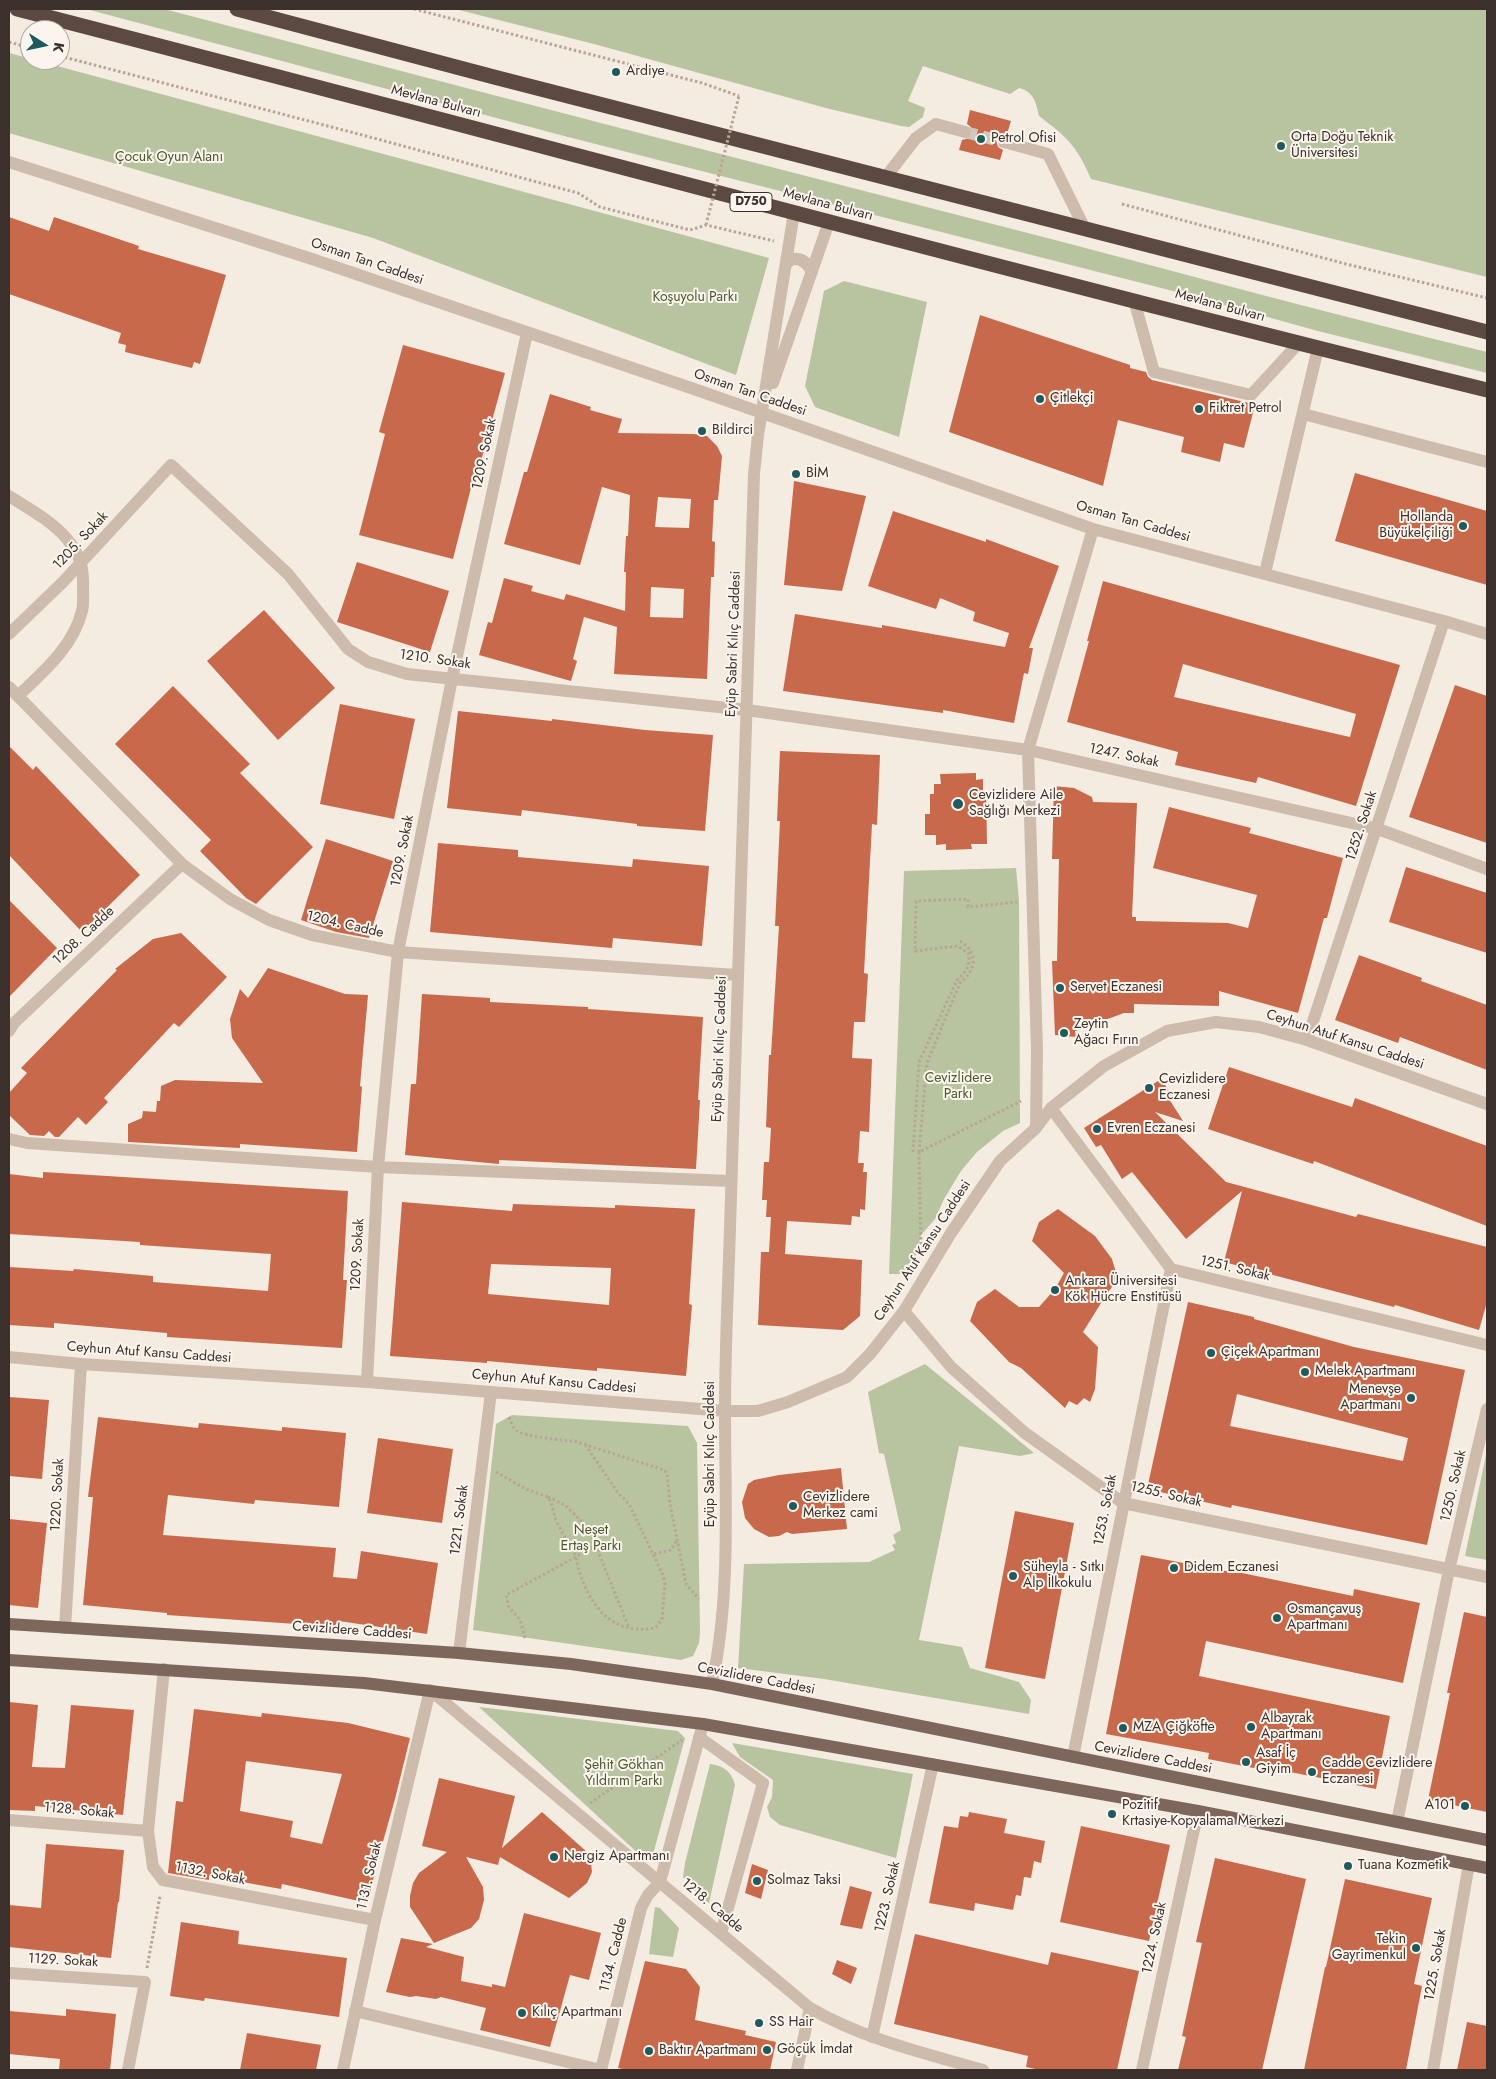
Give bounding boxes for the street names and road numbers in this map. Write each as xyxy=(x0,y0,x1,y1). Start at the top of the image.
street label: Mevlana Bulvarı xyxy=(389,82,483,122)
street label: Mevlana Bulvarı xyxy=(781,185,875,225)
road number: D750 xyxy=(730,192,772,212)
street label: Osman Tan Caddesi xyxy=(308,235,426,289)
street label: Mevlana Bulvarı xyxy=(1173,286,1267,326)
street label: Osman Tan Caddesi xyxy=(691,366,809,420)
street label: 1209. Sokak xyxy=(469,417,501,491)
street label: Osman Tan Caddesi xyxy=(1074,498,1192,546)
street label: 1205. Sokak xyxy=(50,508,112,574)
street label: Eyüp Sabri Kılıç Caddesi xyxy=(723,571,745,717)
street label: 1210. Sokak xyxy=(398,647,472,673)
street label: 1247. Sokak xyxy=(1087,740,1161,772)
street label: 1252. Sokak xyxy=(1343,789,1381,863)
street label: 1209. Sokak xyxy=(388,814,418,888)
street label: 1208. Cadde xyxy=(50,903,118,969)
street label: 1204. Cadde xyxy=(305,908,385,942)
street label: Eyüp Sabri Kılıç Caddesi xyxy=(709,976,731,1122)
street label: Ceyhun Atuf Kansu Caddesi xyxy=(1264,1006,1426,1074)
street label: Ceyhun Atuf Kansu Caddesi xyxy=(871,1177,975,1325)
street label: 1209. Sokak xyxy=(348,1218,368,1292)
street label: 1251. Sokak xyxy=(1198,1253,1272,1285)
street label: Ceyhun Atuf Kansu Caddesi xyxy=(66,1339,232,1367)
street label: Ceyhun Atuf Kansu Caddesi xyxy=(471,1366,637,1398)
street label: Eyüp Sabri Kılıç Caddesi xyxy=(703,1381,719,1527)
street label: 1250. Sokak xyxy=(1438,1448,1470,1524)
street label: 1220. Sokak xyxy=(48,1458,68,1532)
street label: 1253. Sokak xyxy=(1091,1473,1121,1547)
street label: 1255. Sokak xyxy=(1129,1479,1203,1511)
street label: 1221. Sokak xyxy=(447,1484,473,1556)
street label: Cevizlidere Caddesi xyxy=(292,1618,412,1644)
street label: Cevizlidere Caddesi xyxy=(696,1659,816,1699)
street label: Cevizlidere Caddesi xyxy=(1093,1738,1213,1778)
street label: 1128. Sokak xyxy=(43,1800,115,1822)
street label: 1131. Sokak xyxy=(354,1840,386,1912)
street label: 1132. Sokak xyxy=(174,1859,246,1889)
street label: 1223. Sokak xyxy=(872,1860,904,1934)
street label: 1218. Cadde xyxy=(678,1875,746,1937)
street label: 1224. Sokak xyxy=(1139,1900,1171,1976)
street label: 1134. Cadde xyxy=(597,1916,631,1994)
street label: 1225. Sokak xyxy=(1421,1928,1451,2002)
street label: 1129. Sokak xyxy=(27,1951,99,1971)

